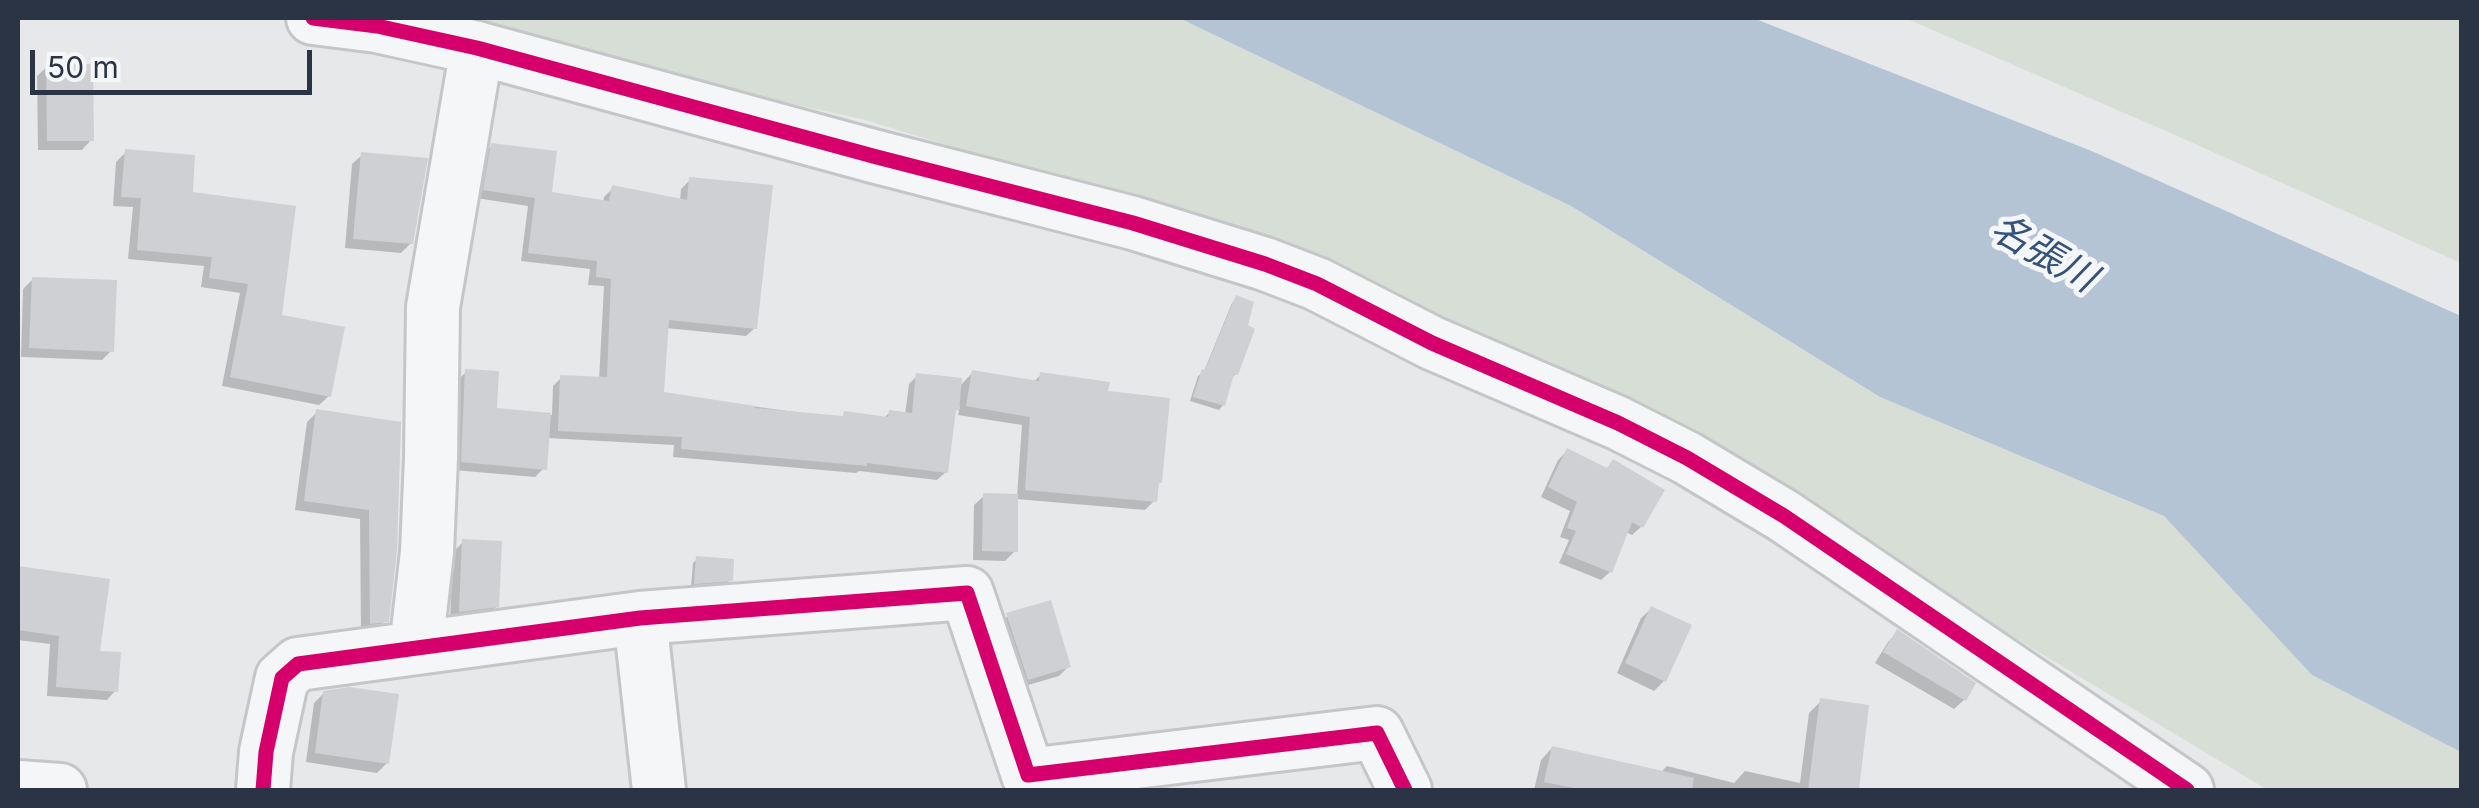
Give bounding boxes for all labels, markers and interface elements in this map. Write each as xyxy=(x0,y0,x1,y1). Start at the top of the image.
scale bar xyxy=(35,30,318,92)
text: 50 m xyxy=(47,49,119,85)
water label: 名張川 xyxy=(1982,206,2104,302)

